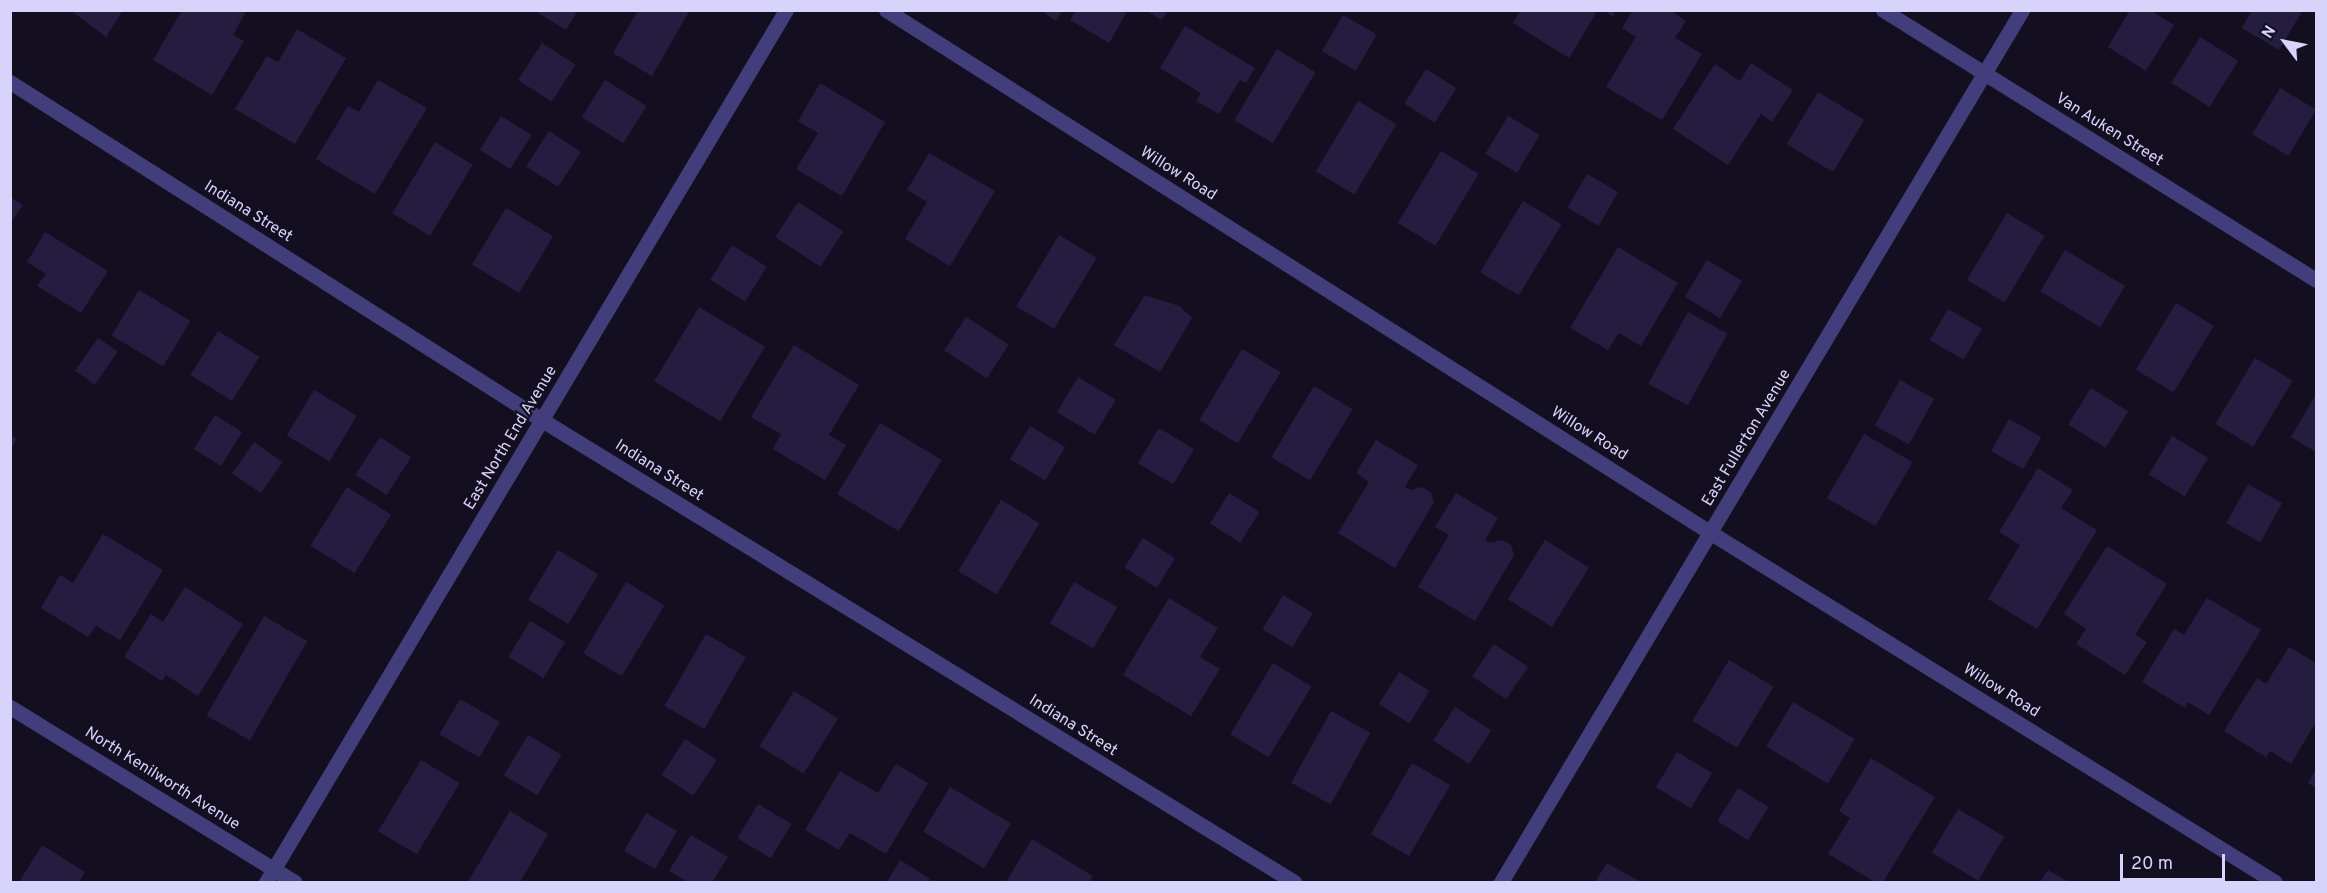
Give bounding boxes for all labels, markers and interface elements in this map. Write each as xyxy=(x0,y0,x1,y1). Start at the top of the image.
north arrow xyxy=(2255,12,2315,72)
text: N xyxy=(2258,22,2281,43)
street label: Van Auken Street xyxy=(2051,89,2167,171)
street label: Willow Road xyxy=(1136,143,1220,205)
street label: Indiana Street xyxy=(200,177,296,247)
street label: East North End Avenue xyxy=(460,362,562,514)
street label: East Fullerton Avenue xyxy=(1698,366,1796,510)
street label: Willow Road xyxy=(1547,403,1631,465)
street label: Indiana Street xyxy=(611,436,707,506)
street label: Willow Road xyxy=(1959,660,2043,722)
street label: Indiana Street xyxy=(1025,691,1121,761)
street label: North Kenilworth Avenue xyxy=(81,723,243,835)
scale bar xyxy=(2123,842,2228,880)
text: 20 m xyxy=(2131,853,2173,876)

